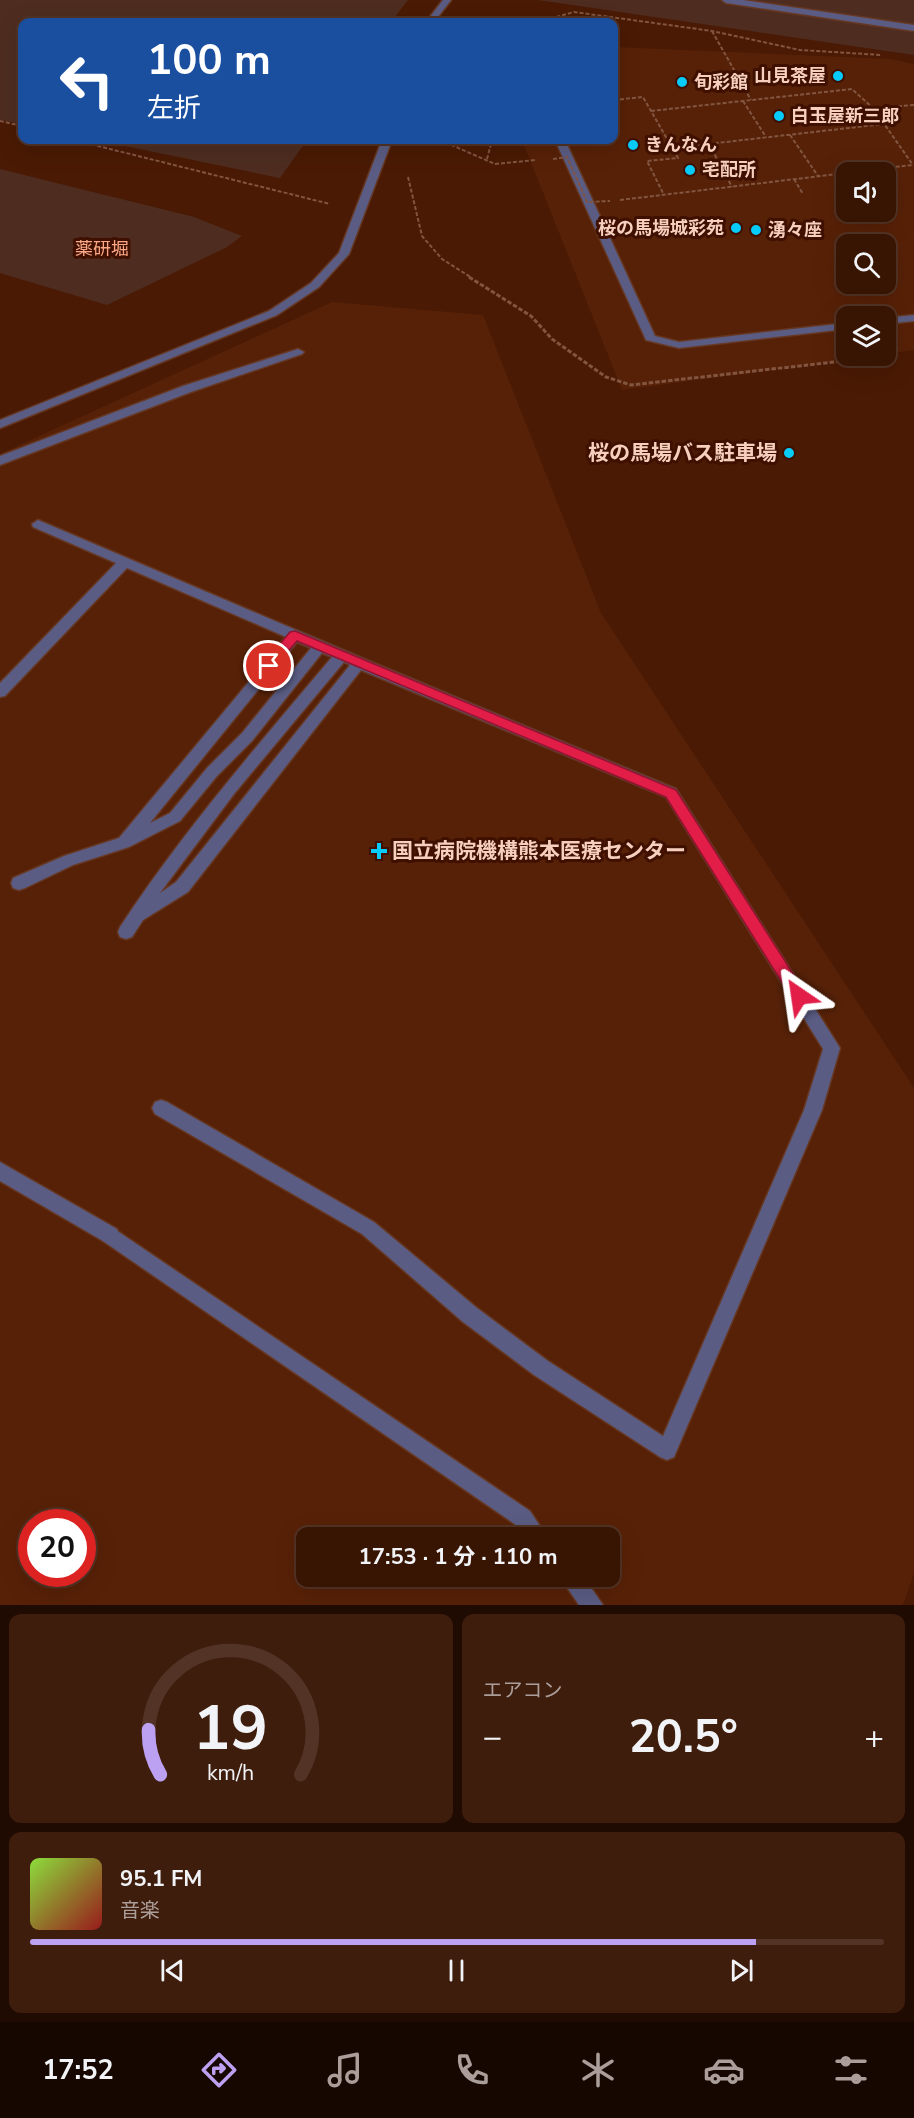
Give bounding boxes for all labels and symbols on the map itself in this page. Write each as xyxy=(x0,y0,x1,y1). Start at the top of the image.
place label: 山見茶屋 xyxy=(754,64,826,88)
marker: 山見茶屋 xyxy=(831,69,845,83)
place label: 旬彩館 xyxy=(694,70,748,94)
marker: 旬彩館 xyxy=(675,75,689,89)
place label: 白玉屋新三郎 xyxy=(791,104,899,128)
marker: 白玉屋新三郎 xyxy=(772,109,786,123)
place label: きんなん xyxy=(645,133,717,157)
marker: きんなん xyxy=(626,138,640,152)
place label: 宅配所 xyxy=(702,158,756,182)
marker: 宅配所 xyxy=(683,163,697,177)
place label: 桜の馬場城彩苑 xyxy=(598,216,724,240)
place label: 湧々座 xyxy=(768,218,822,242)
marker: 桜の馬場城彩苑 xyxy=(729,221,743,235)
marker: 湧々座 xyxy=(749,223,763,237)
park label: 薬研堀 xyxy=(75,237,129,261)
place label: 桜の馬場バス駐車場 xyxy=(588,439,777,467)
marker: 桜の馬場バス駐車場 xyxy=(782,446,796,460)
pin xyxy=(243,640,294,691)
place label: 国立病院機構熊本医療センター xyxy=(392,837,686,865)
marker: 国立病院機構熊本医療センター xyxy=(370,842,388,860)
position arrow xyxy=(767,964,831,1028)
speed limit sign: 20 xyxy=(18,1509,96,1587)

